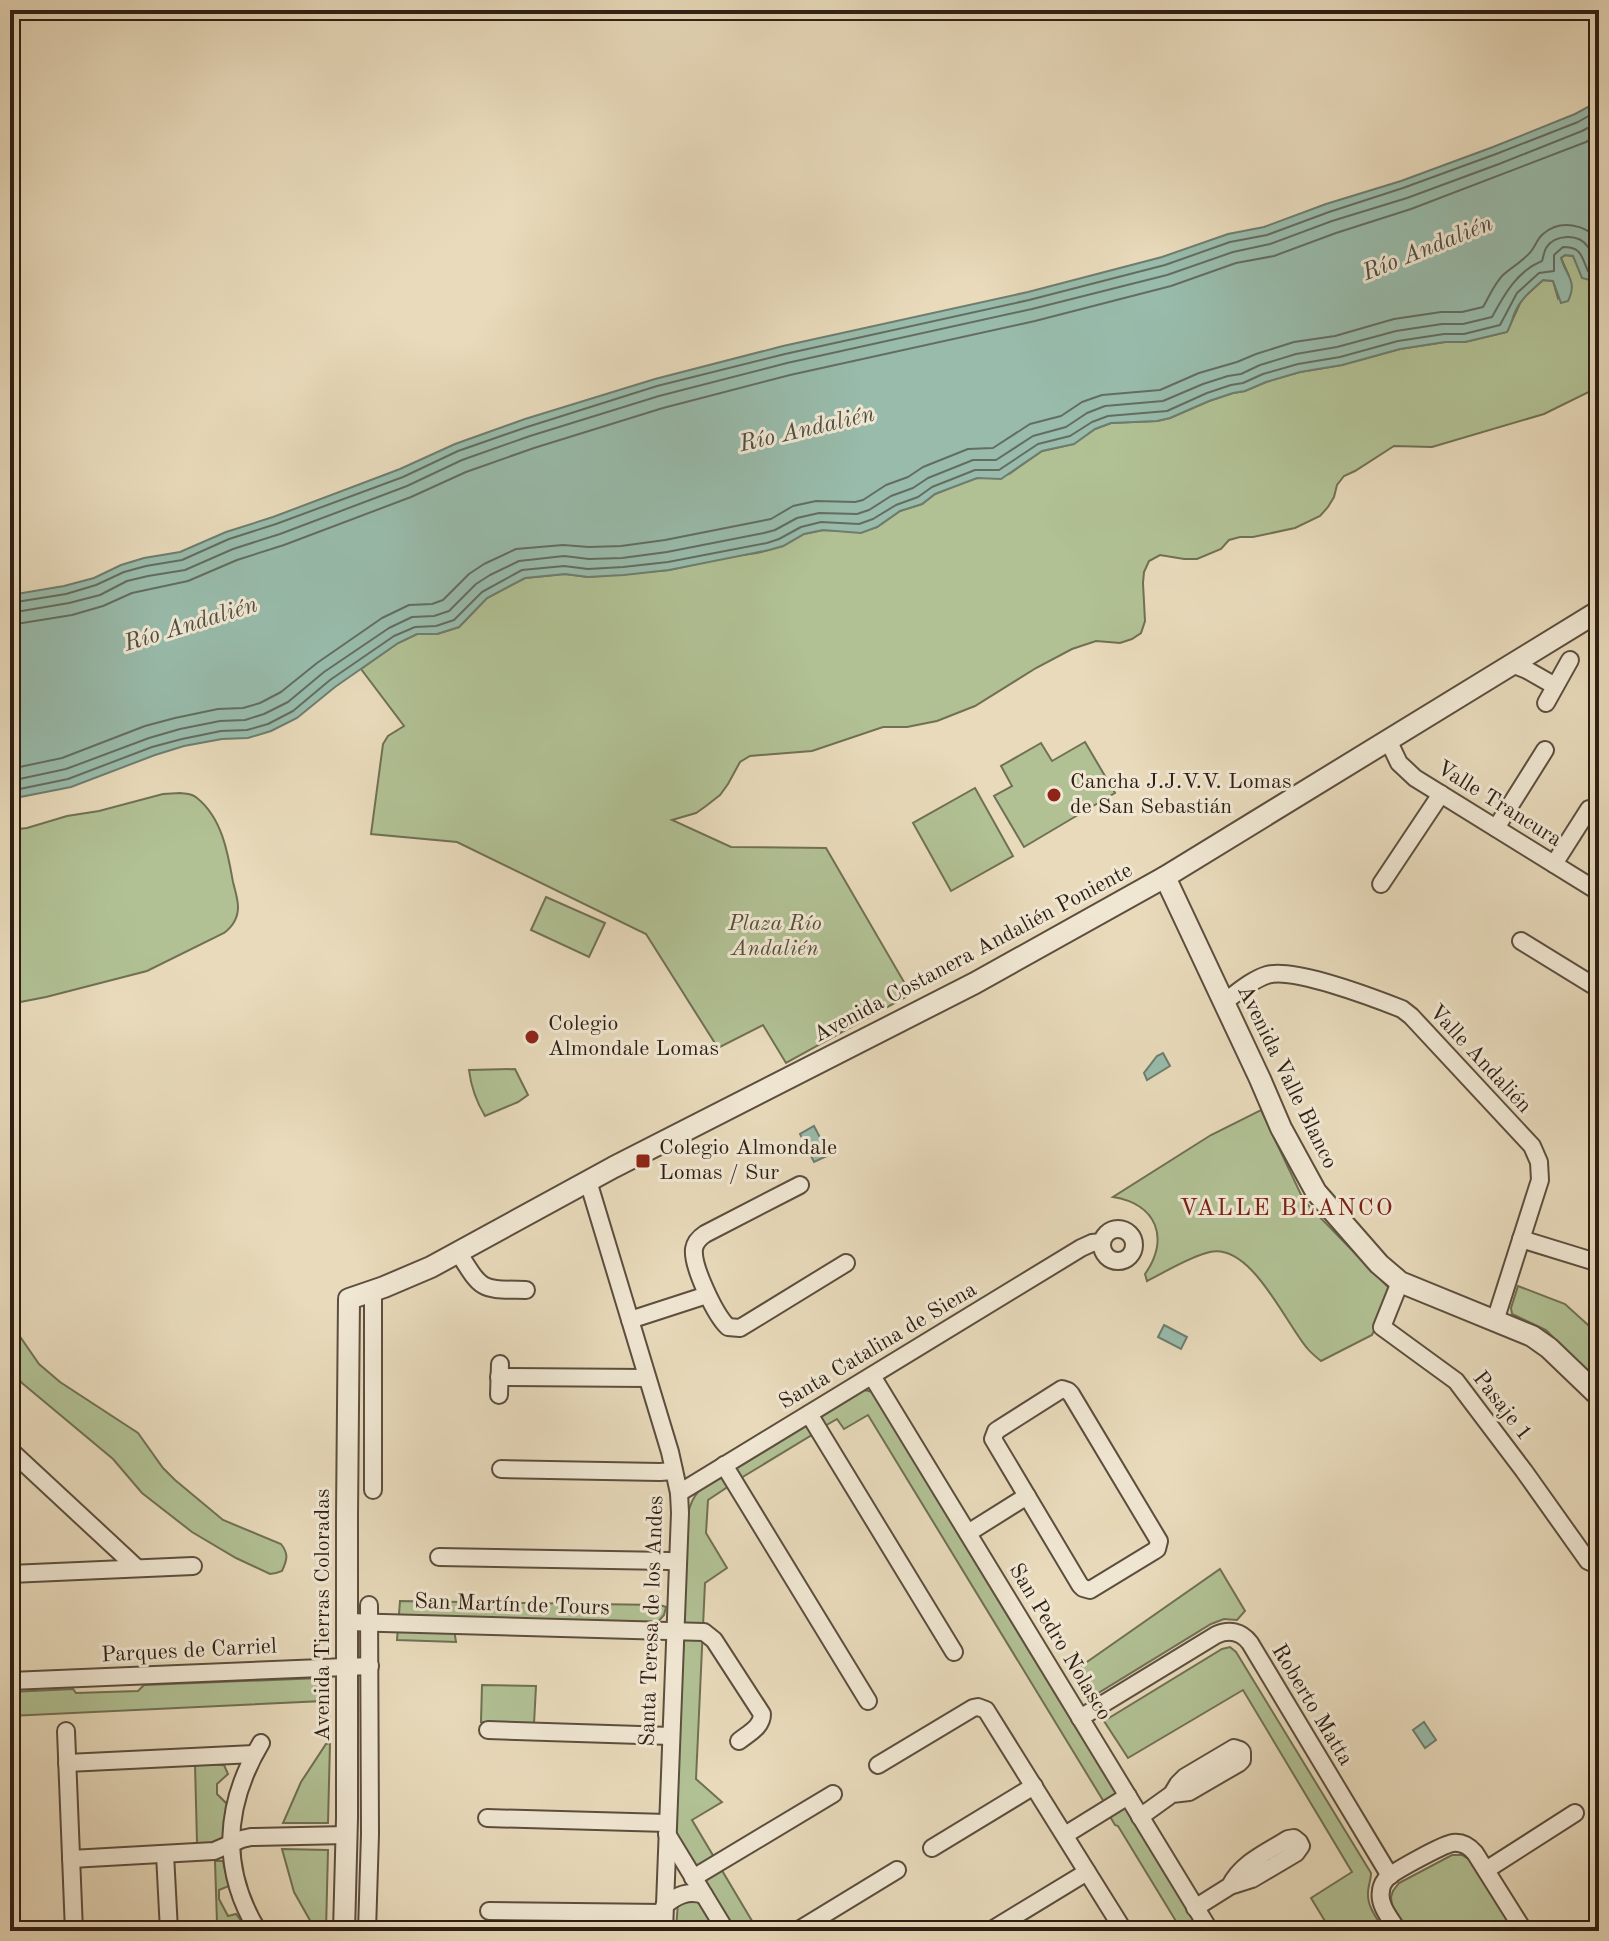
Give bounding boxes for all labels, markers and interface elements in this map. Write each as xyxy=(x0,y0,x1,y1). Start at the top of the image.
water label: Río Andalién xyxy=(1358,212,1497,286)
water label: Río Andalién xyxy=(736,403,877,457)
water label: Río Andalién xyxy=(120,593,261,657)
street label: Valle Trancura xyxy=(1433,757,1566,851)
place label: Cancha J.J.V.V. Lomas de San Sebastián xyxy=(1070,771,1291,818)
marker: Cancha J.J.V.V. Lomas de San Sebastián xyxy=(1045,786,1063,804)
street label: Avenida Costanera Andalién Poniente xyxy=(810,859,1136,1047)
park label: Plaza Río Andalién xyxy=(727,913,822,960)
street label: Avenida Valle Blanco xyxy=(1233,982,1341,1172)
street label: Valle Andalién xyxy=(1424,1001,1536,1117)
place label: Colegio Almondale Lomas xyxy=(548,1013,719,1060)
marker: Colegio Almondale Lomas xyxy=(523,1028,541,1046)
place label: Colegio Almondale Lomas / Sur xyxy=(659,1137,837,1184)
marker: Colegio Almondale Lomas / Sur xyxy=(634,1152,652,1170)
district label: VALLE BLANCO xyxy=(1179,1197,1395,1221)
street label: Santa Catalina de Siena xyxy=(775,1278,981,1414)
street label: Pasaje 1 xyxy=(1468,1367,1536,1445)
street label: Avenida Tierras Coloradas xyxy=(312,1488,334,1742)
street label: Santa Teresa de los Andes xyxy=(637,1495,667,1747)
street label: San Pedro Nolasco xyxy=(1005,1560,1115,1724)
street label: San Martín de Tours xyxy=(414,1591,610,1619)
street label: Parques de Carriel xyxy=(101,1635,277,1667)
street label: Roberto Matta xyxy=(1267,1640,1357,1770)

